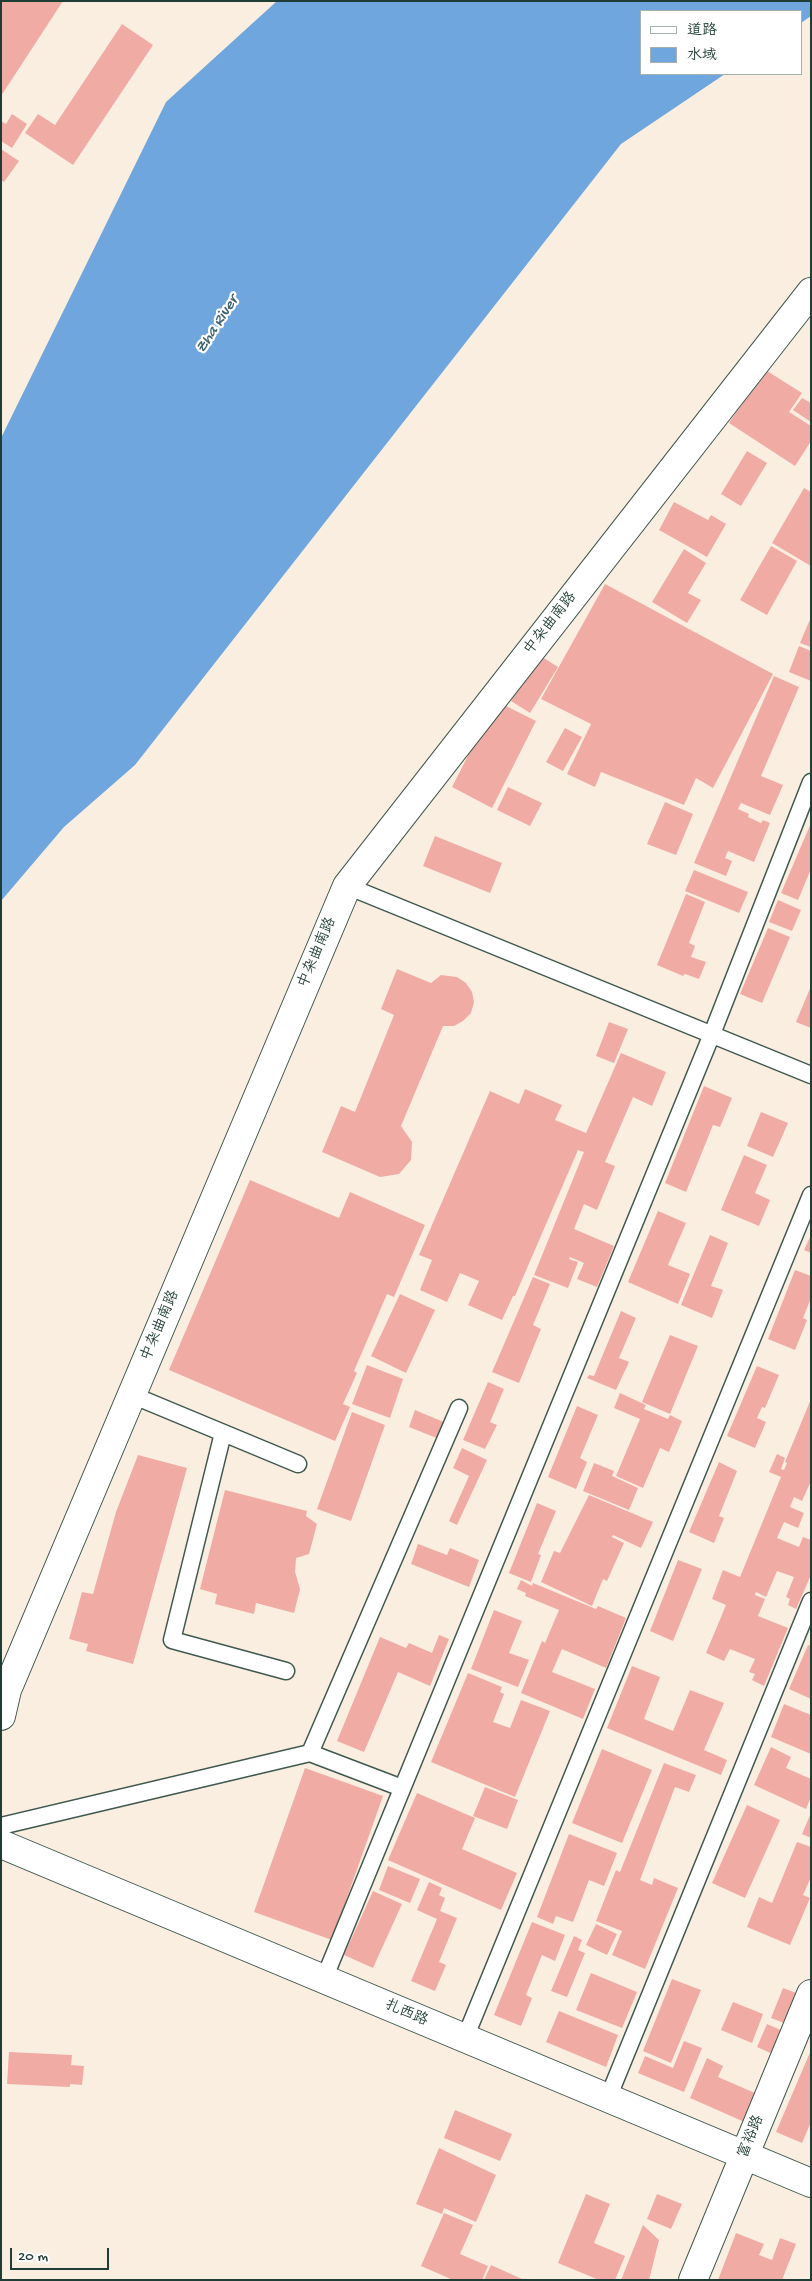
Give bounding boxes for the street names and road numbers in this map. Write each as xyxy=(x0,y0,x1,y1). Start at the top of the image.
street label: 中杂曲南路 xyxy=(521,589,581,659)
street label: 中杂曲南路 xyxy=(295,915,341,991)
street label: 中杂曲南路 xyxy=(138,1288,184,1364)
street label: 扎西路 xyxy=(382,1997,430,2031)
street label: 富裕路 xyxy=(735,2113,769,2161)

